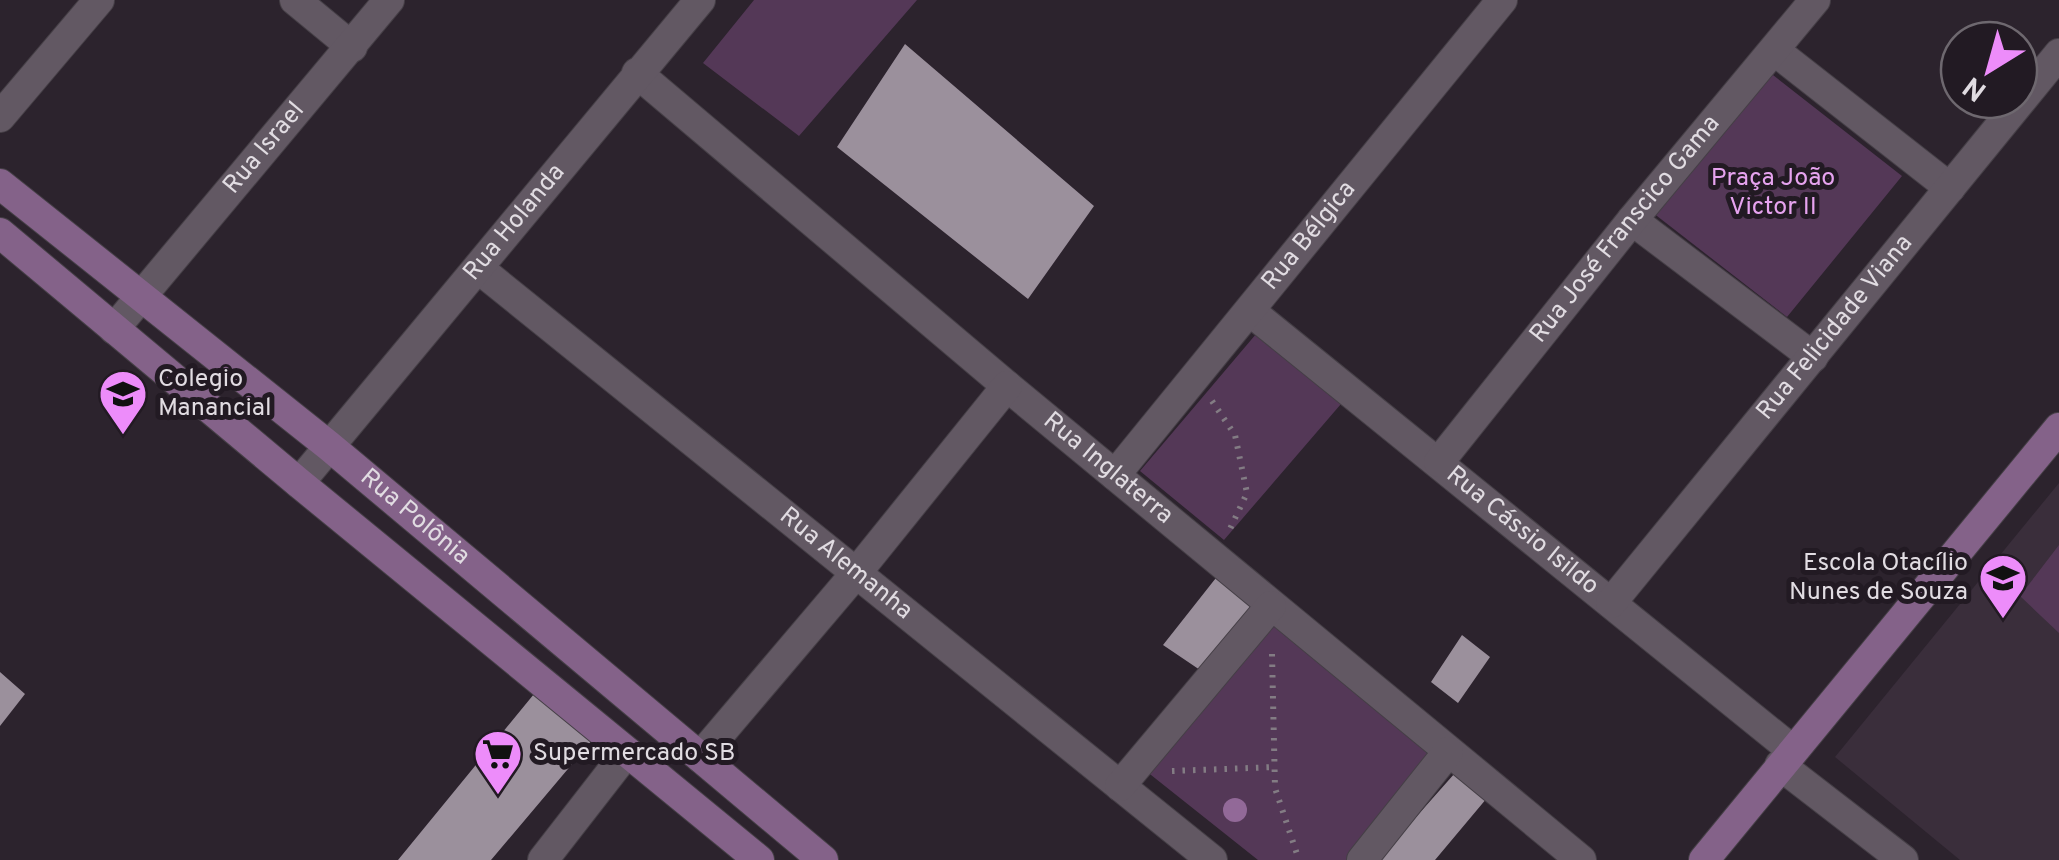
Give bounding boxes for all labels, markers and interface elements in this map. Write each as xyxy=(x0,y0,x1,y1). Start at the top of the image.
north arrow xyxy=(1939,20,2039,120)
text: N xyxy=(1957,67,1995,108)
street label: Rua Israel xyxy=(217,96,312,201)
street label: Rua José Franscico Gama xyxy=(1524,109,1728,350)
street label: Rua Holanda xyxy=(457,158,573,288)
park label: Praça João Victor II xyxy=(1711,163,1835,224)
street label: Rua Bélgica xyxy=(1255,175,1364,298)
street label: Rua Felicidade Viana xyxy=(1750,229,1921,427)
place label: Colegio Manancial xyxy=(158,364,272,425)
school or university icon: Colegio Manancial xyxy=(97,368,149,436)
street label: Rua Inglaterra xyxy=(1036,406,1179,532)
street label: Rua Cássio Isildo xyxy=(1439,460,1605,603)
street label: Rua Polônia xyxy=(353,462,476,573)
street label: Rua Alemanha xyxy=(772,501,919,628)
place label: Escola Otacílio Nunes de Souza xyxy=(1789,548,1968,609)
school or university icon: Escola Otacílio Nunes de Souza xyxy=(1977,552,2029,620)
supermarket icon: Supermercado SB xyxy=(472,728,524,796)
place label: Supermercado SB xyxy=(533,738,735,770)

